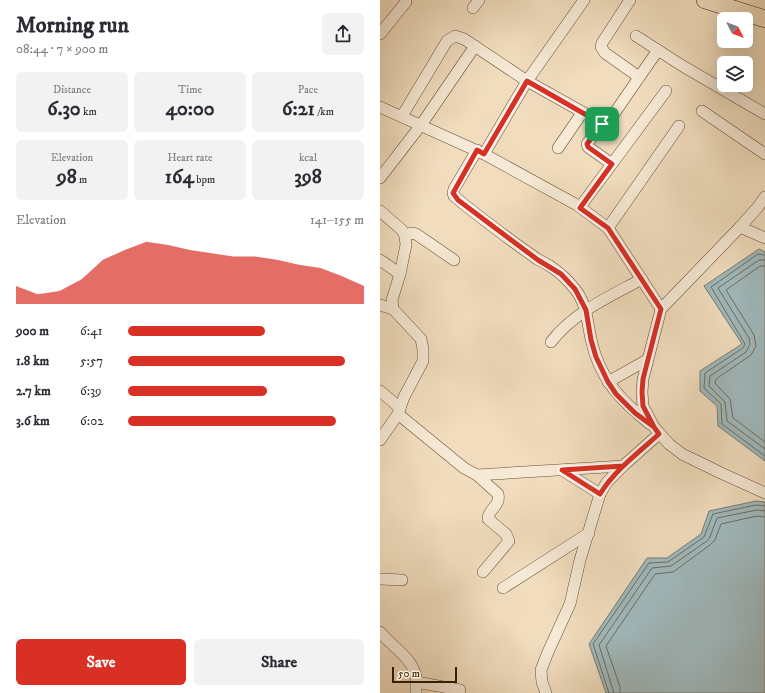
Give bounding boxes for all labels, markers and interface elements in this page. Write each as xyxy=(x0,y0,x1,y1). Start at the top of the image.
text: Morning run xyxy=(16,12,129,39)
north arrow xyxy=(717,12,753,48)
map controls xyxy=(717,12,753,92)
button: share xyxy=(322,13,364,55)
text: 08:44 · 7 × 900 m xyxy=(16,41,108,57)
button: layers xyxy=(717,56,753,92)
text: Distance xyxy=(53,83,91,97)
text: Time xyxy=(178,83,202,97)
text: Pace xyxy=(298,83,318,97)
text: 6.30 xyxy=(47,97,81,122)
text: 40:00 xyxy=(165,97,215,122)
text: 6:21 xyxy=(282,97,315,122)
text: km xyxy=(81,105,97,119)
text: /km xyxy=(315,105,334,119)
pin xyxy=(585,107,619,141)
icon: arrive xyxy=(591,113,613,135)
text: Elevation xyxy=(51,151,93,165)
text: Heart rate xyxy=(167,151,213,165)
text: kcal xyxy=(299,151,317,165)
text: 98 xyxy=(57,165,77,190)
text: 164 xyxy=(165,165,194,190)
text: 398 xyxy=(294,165,322,190)
text: m xyxy=(77,173,87,187)
text: bpm xyxy=(194,173,215,187)
text: Elevation xyxy=(16,212,66,228)
text: 141–155 m xyxy=(310,212,364,228)
text: 900 m xyxy=(16,323,49,339)
text: 6:41 xyxy=(80,323,102,339)
text: 1.8 km xyxy=(16,353,49,369)
text: 5:57 xyxy=(80,353,103,369)
text: 2.7 km xyxy=(16,383,51,399)
text: 6:39 xyxy=(80,383,102,399)
text: 3.6 km xyxy=(16,413,50,429)
text: 6:02 xyxy=(80,413,104,429)
button: Save xyxy=(16,639,186,685)
button: Share xyxy=(194,639,364,685)
scale bar xyxy=(392,665,457,684)
text: 50 m xyxy=(398,667,420,681)

